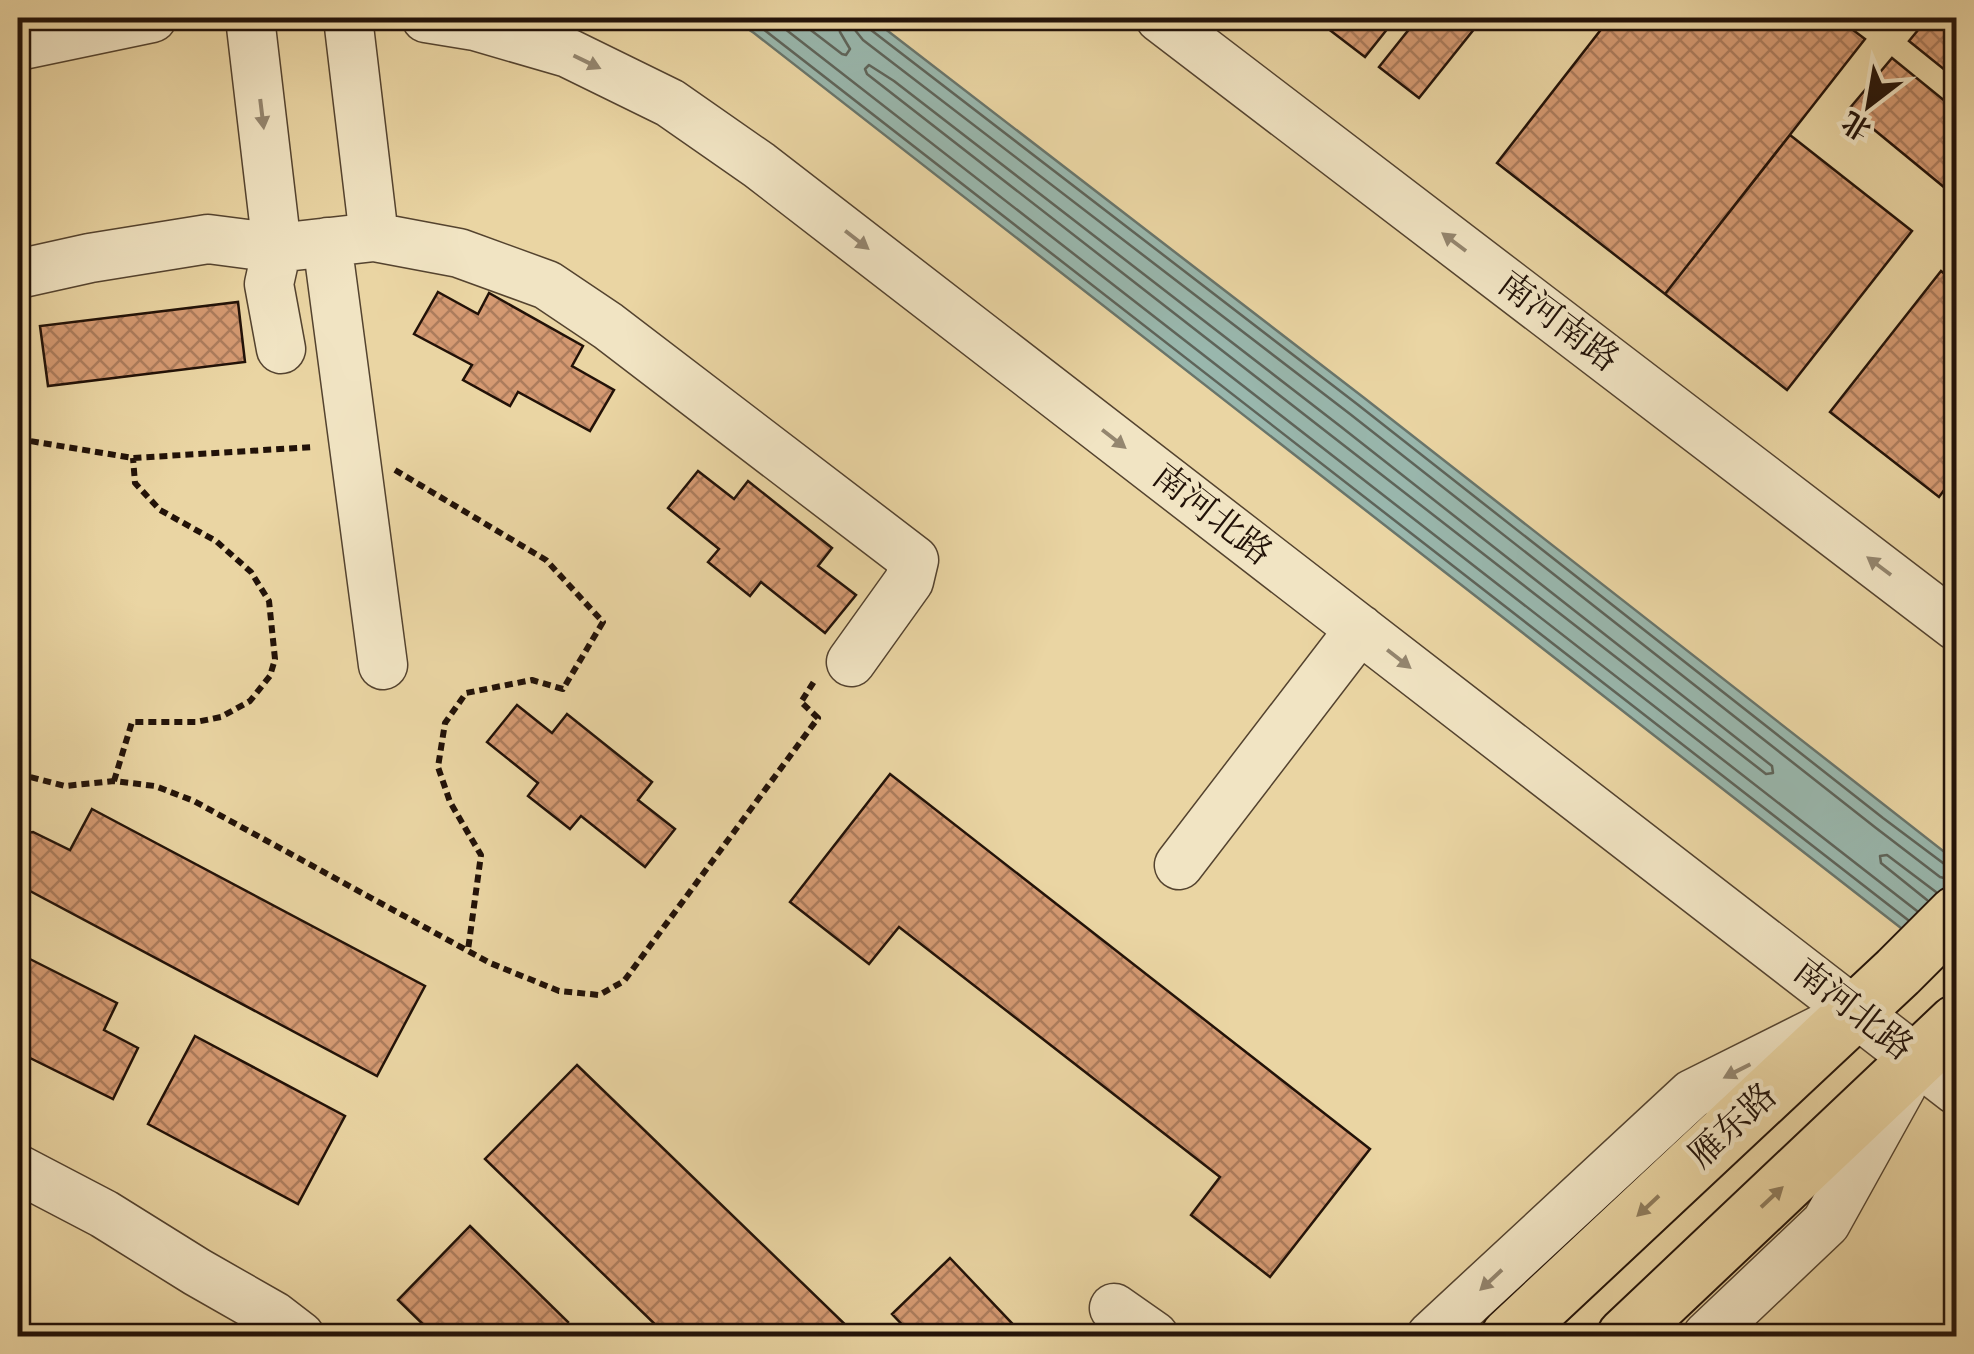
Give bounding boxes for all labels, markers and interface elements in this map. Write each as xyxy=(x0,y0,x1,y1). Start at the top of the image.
one-way arrow xyxy=(572,54,601,71)
north arrow xyxy=(1819,55,1919,155)
one-way arrow xyxy=(254,99,270,131)
text: 北 xyxy=(1836,103,1878,147)
one-way arrow xyxy=(844,230,870,250)
one-way arrow xyxy=(1441,232,1467,252)
street label: 南河南路 xyxy=(1489,263,1627,381)
one-way arrow xyxy=(1101,428,1127,449)
street label: 南河北路 xyxy=(1144,455,1280,575)
one-way arrow xyxy=(1866,557,1892,577)
one-way arrow xyxy=(1386,649,1412,669)
street label: 南河北路 xyxy=(1785,950,1921,1070)
one-way arrow xyxy=(1723,1062,1752,1079)
street label: 雁东路 xyxy=(1680,1074,1786,1178)
one-way arrow xyxy=(1760,1186,1784,1209)
one-way arrow xyxy=(1636,1194,1660,1217)
one-way arrow xyxy=(1479,1268,1503,1291)

